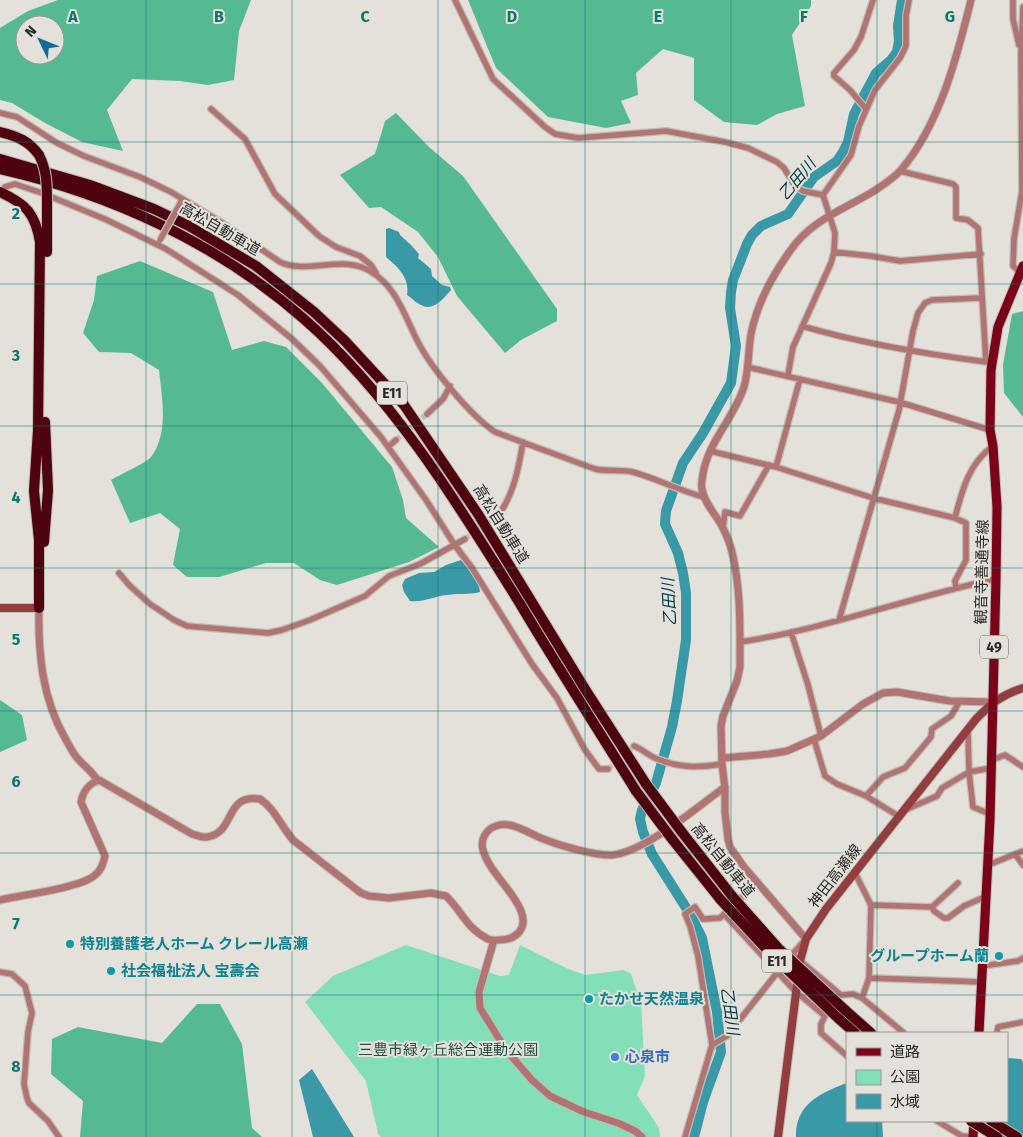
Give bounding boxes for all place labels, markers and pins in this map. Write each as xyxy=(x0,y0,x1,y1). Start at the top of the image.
place label: 特別養護老人ホーム クレール高瀬 xyxy=(80,935,308,953)
marker: 特別養護老人ホーム クレール高瀬 xyxy=(64,938,76,950)
place label: グループホーム蘭 xyxy=(870,947,989,965)
marker: グループホーム蘭 xyxy=(993,950,1005,962)
place label: 社会福祉法人 宝壽会 xyxy=(121,962,260,980)
marker: 社会福祉法人 宝壽会 xyxy=(105,965,117,977)
place label: たかせ天然温泉 xyxy=(599,990,704,1008)
marker: たかせ天然温泉 xyxy=(583,993,595,1005)
place label: 心泉市 xyxy=(625,1048,670,1066)
marker: 心泉市 xyxy=(609,1051,621,1063)

